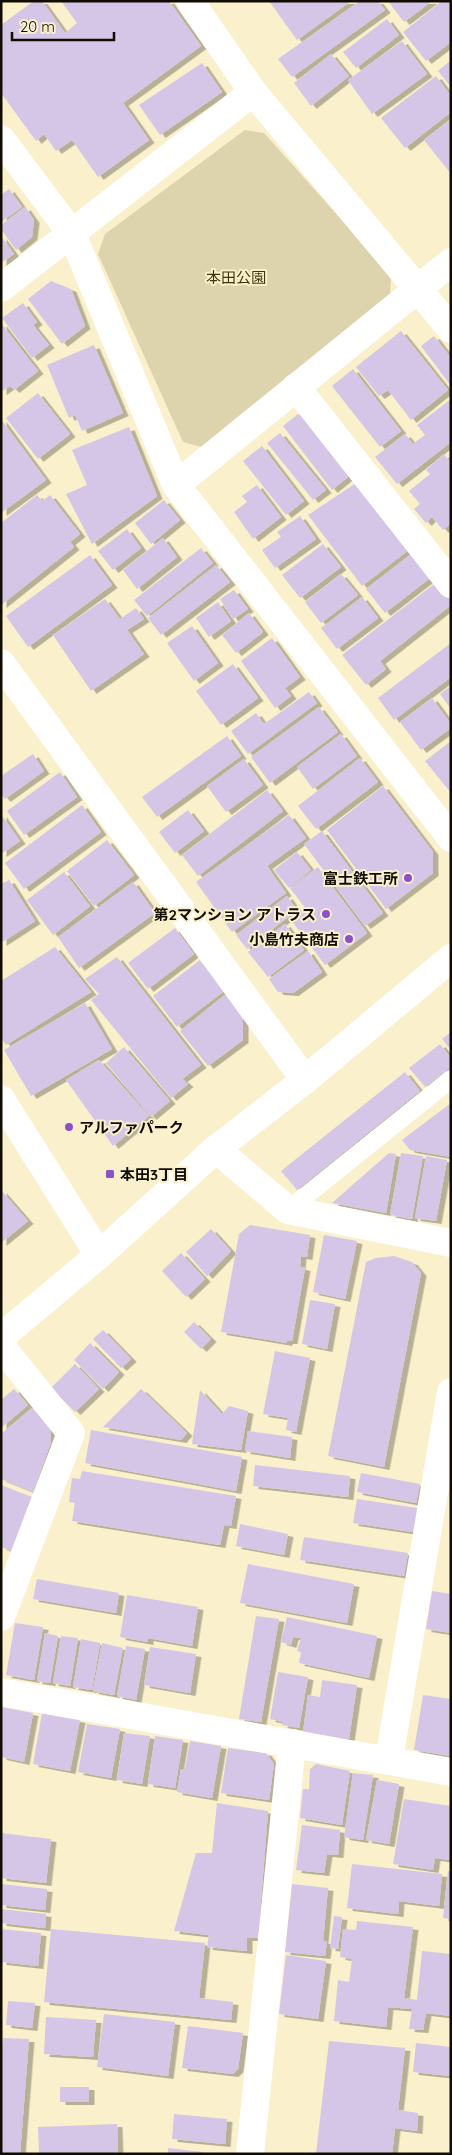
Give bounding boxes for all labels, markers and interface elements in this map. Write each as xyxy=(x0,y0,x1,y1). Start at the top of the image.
scale bar xyxy=(12,10,115,42)
text: 20 m xyxy=(20,17,55,36)
park label: 本田公園 xyxy=(206,268,266,287)
place label: 富士鉄工所 xyxy=(323,869,398,888)
marker: 富士鉄工所 xyxy=(402,872,414,884)
place label: 第2マンション アトラス xyxy=(154,905,316,924)
marker: 第2マンション アトラス xyxy=(320,908,332,920)
place label: 小島竹夫商店 xyxy=(249,930,339,949)
marker: 小島竹夫商店 xyxy=(343,933,355,945)
place label: アルファパーク xyxy=(79,1118,184,1137)
marker: アルファパーク xyxy=(63,1121,75,1133)
place label: 本田3丁目 xyxy=(120,1165,188,1184)
marker: 本田3丁目 xyxy=(104,1168,116,1180)

